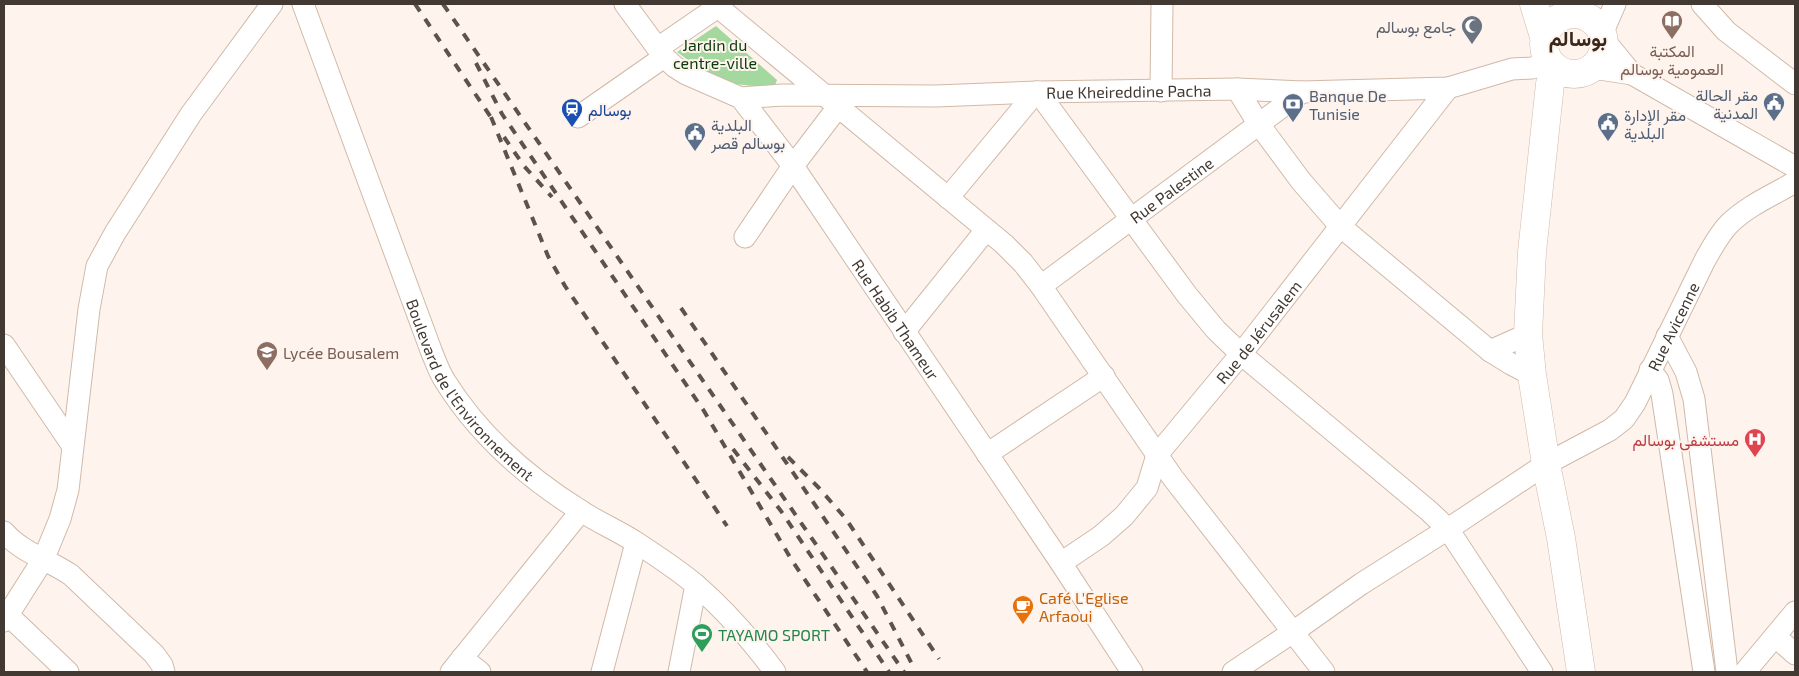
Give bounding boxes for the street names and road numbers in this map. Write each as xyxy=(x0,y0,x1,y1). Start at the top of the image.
street label: Rue Kheireddine Pacha xyxy=(1046,80,1212,101)
street label: Rue Palestine xyxy=(1126,152,1216,226)
street label: Rue Habib Thameur xyxy=(849,255,944,384)
street label: Rue de Jérusalem xyxy=(1211,276,1305,387)
street label: Rue Avicenne xyxy=(1643,279,1702,374)
street label: Boulevard de l'Environnement xyxy=(403,296,538,484)

